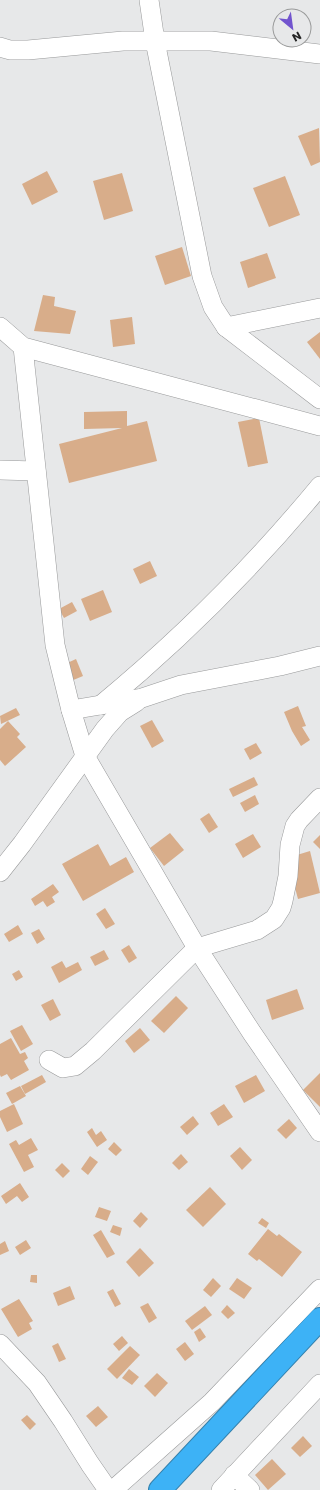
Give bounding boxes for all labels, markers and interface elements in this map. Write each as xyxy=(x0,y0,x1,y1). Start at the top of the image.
north arrow xyxy=(272,8,312,48)
text: N xyxy=(289,28,304,46)

